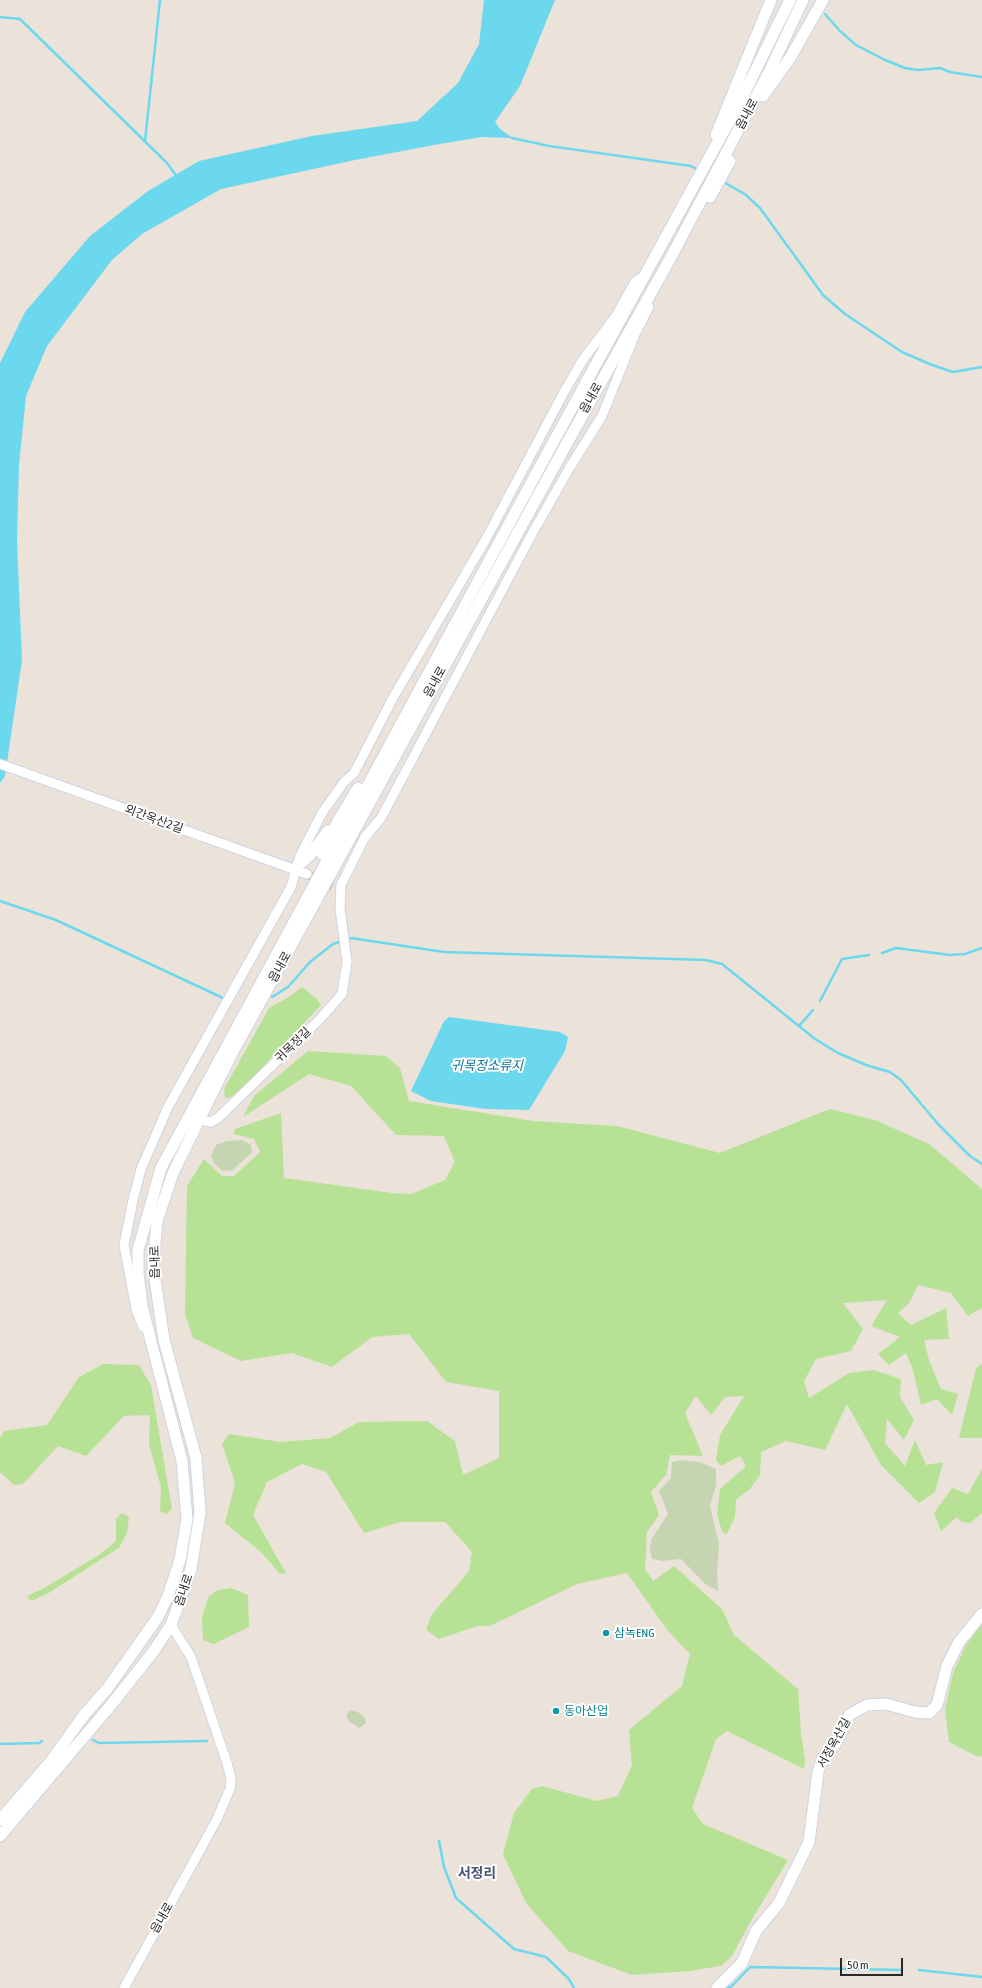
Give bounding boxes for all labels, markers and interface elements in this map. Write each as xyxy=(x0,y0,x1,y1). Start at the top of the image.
street label: 읍내로 xyxy=(733,96,761,132)
street label: 읍내로 xyxy=(577,380,605,416)
street label: 읍내로 xyxy=(421,664,449,700)
street label: 외간옥산2길 xyxy=(123,802,185,836)
street label: 읍내로 xyxy=(266,949,294,985)
street label: 귀목정길 xyxy=(272,1024,314,1066)
water label: 귀목정소류지 xyxy=(451,1058,523,1074)
street label: 읍내로 xyxy=(148,1245,162,1279)
street label: 읍내로 xyxy=(172,1572,196,1608)
place label: 삼녹ENG xyxy=(614,1626,655,1640)
marker: 삼녹ENG xyxy=(601,1628,611,1638)
place label: 동아산업 xyxy=(564,1704,608,1718)
marker: 동아산업 xyxy=(551,1706,561,1716)
street label: 서정옥산길 xyxy=(814,1715,854,1771)
district label: 서정리 xyxy=(458,1866,496,1882)
street label: 읍내로 xyxy=(148,1900,176,1936)
scale bar xyxy=(842,1950,905,1976)
text: 50 m xyxy=(847,1958,869,1972)

